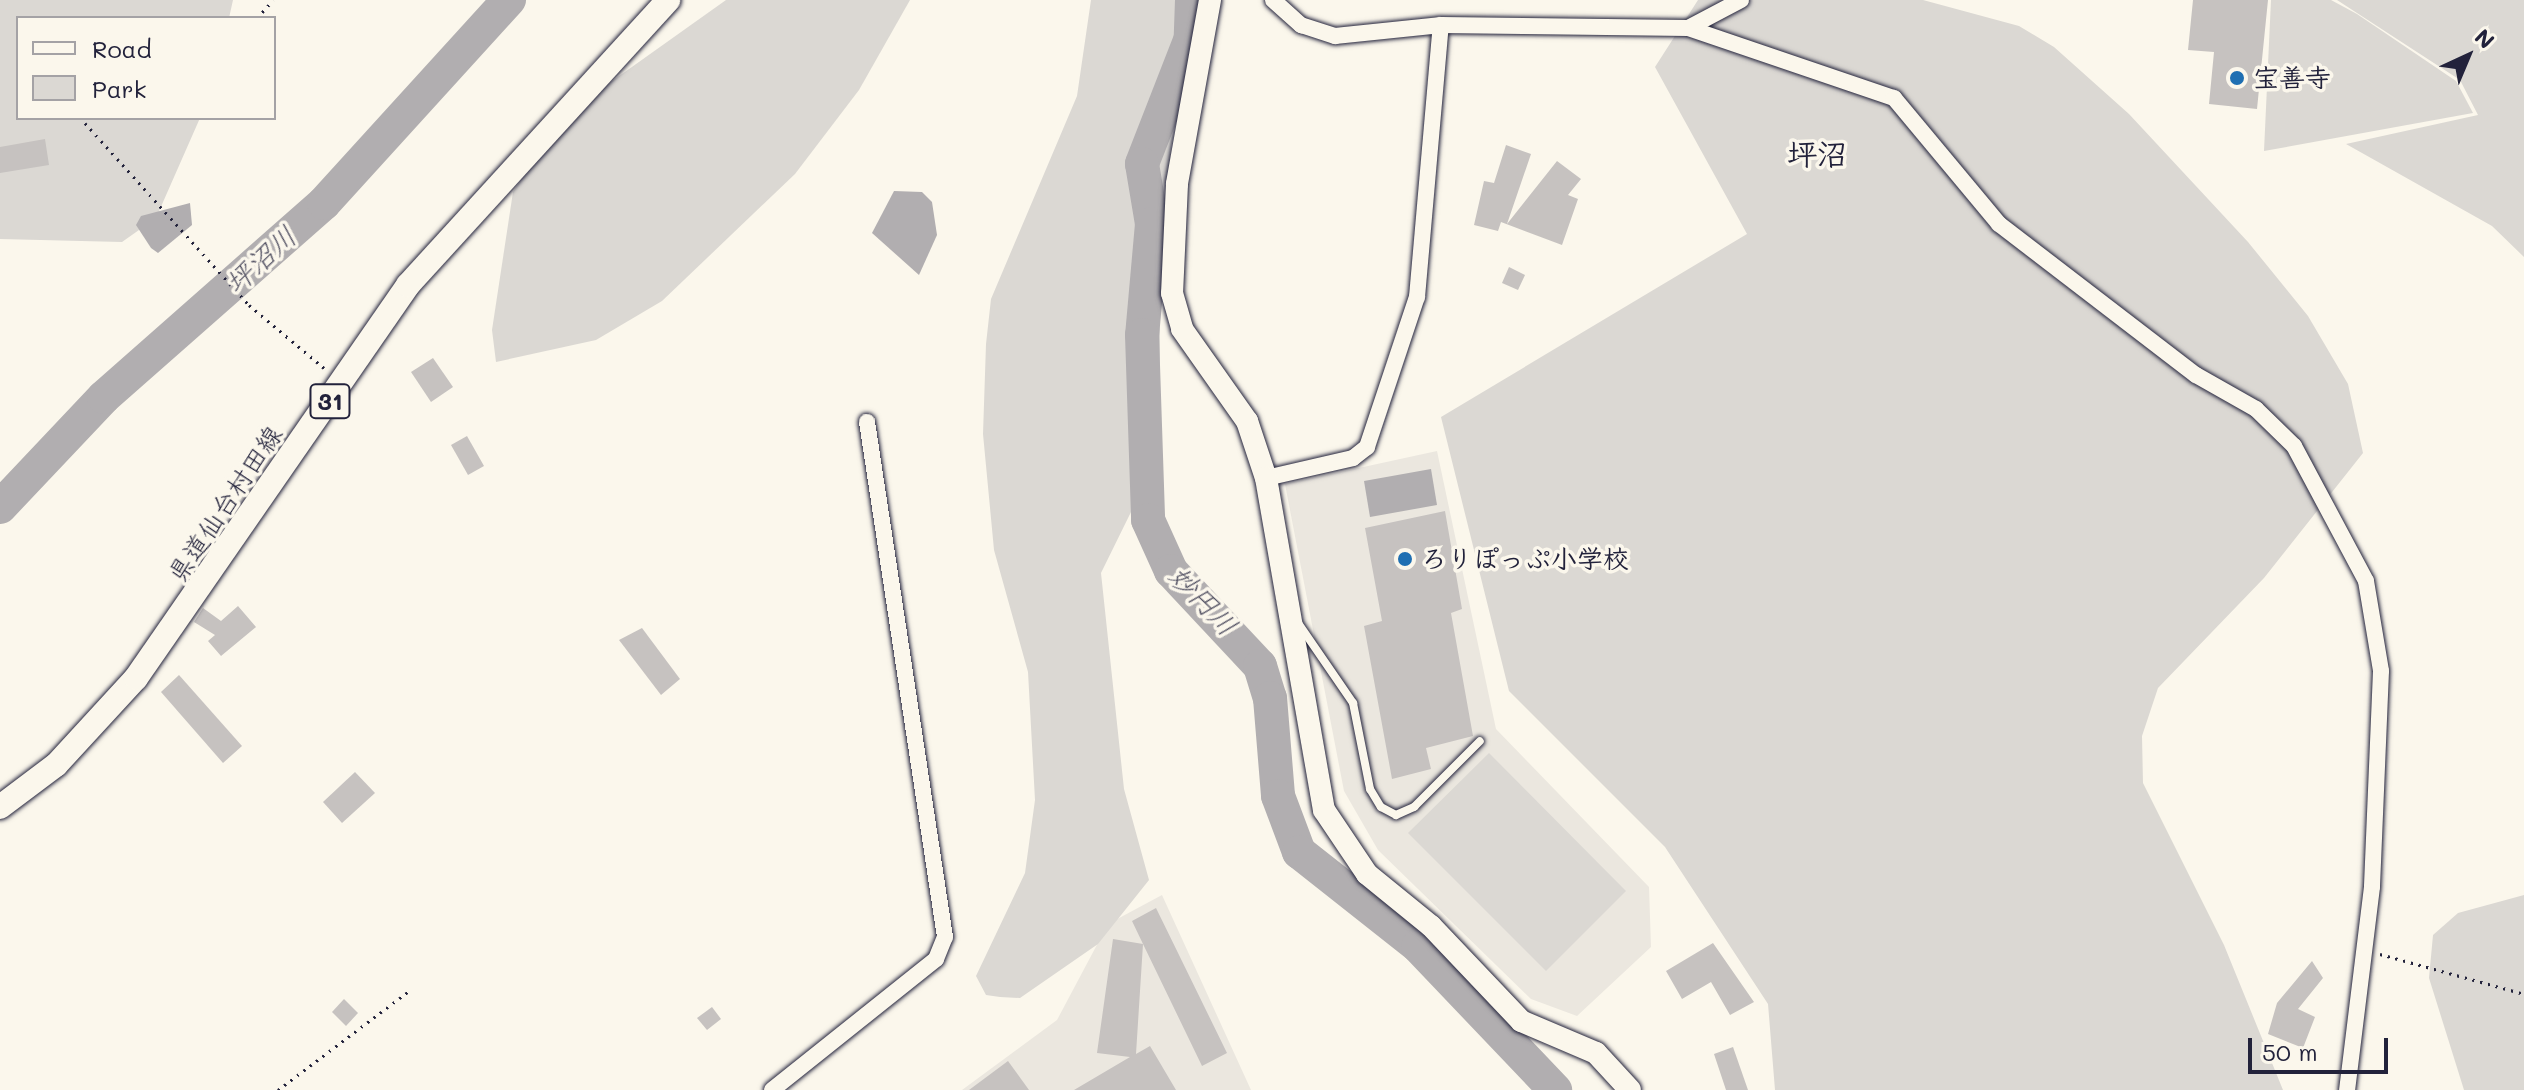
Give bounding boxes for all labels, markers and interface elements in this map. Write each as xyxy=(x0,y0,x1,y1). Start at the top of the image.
legend xyxy=(16,16,276,120)
north arrow xyxy=(2428,16,2508,96)
text: N xyxy=(2469,22,2501,55)
text: Road xyxy=(92,33,152,64)
place label: 宝善寺 xyxy=(2253,62,2331,94)
marker: 宝善寺 xyxy=(2228,69,2246,87)
text: Park xyxy=(92,73,146,104)
district label: 坪沼 xyxy=(1787,135,1847,171)
water label: 坪沼川 xyxy=(218,218,302,300)
road number: 31 xyxy=(308,381,352,421)
street label: 県道仙台村田線 xyxy=(161,420,289,588)
place label: ろりぽっぷ小学校 xyxy=(1421,543,1629,575)
marker: ろりぽっぷ小学校 xyxy=(1396,550,1414,568)
water label: 妙円川 xyxy=(1163,558,1245,642)
scale bar xyxy=(2252,1022,2392,1072)
text: 50 m xyxy=(2262,1036,2318,1067)

